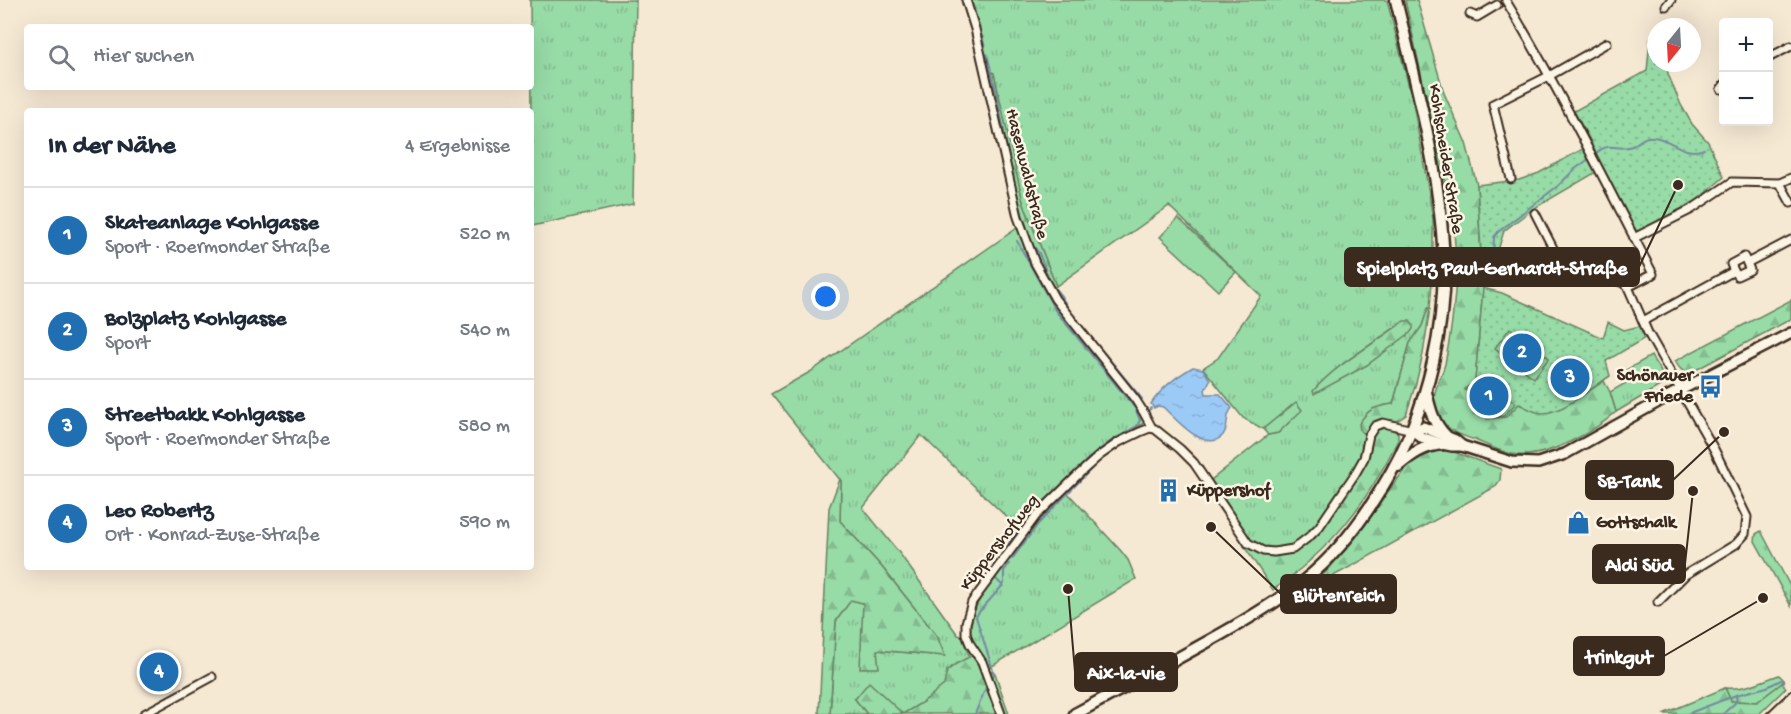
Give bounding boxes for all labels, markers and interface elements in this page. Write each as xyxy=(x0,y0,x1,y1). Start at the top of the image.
north arrow xyxy=(1647,18,1701,72)
map controls xyxy=(1719,18,1773,126)
button: + xyxy=(1719,18,1773,72)
search box xyxy=(24,24,534,90)
icon: search xyxy=(45,41,78,74)
text: Hier suchen xyxy=(93,44,194,70)
button: − xyxy=(1719,72,1773,126)
street label: Kohlscheider Straße xyxy=(1423,83,1467,236)
street label: Hasenwaldstraße xyxy=(1000,107,1053,242)
text: In der Nähe xyxy=(48,132,176,163)
text: 4 Ergebnisse xyxy=(405,136,510,159)
text: Skateanlage Kohlgasse xyxy=(105,211,319,237)
text: 1 xyxy=(63,224,72,247)
text: 520 m xyxy=(459,224,510,247)
text: Sport · Roermonder Straße xyxy=(105,237,330,260)
callout: Spielplatz Paul-Gerhardt-Straße xyxy=(1345,248,1639,286)
text: Spielplatz Paul-Gerhardt-Straße xyxy=(1357,259,1628,282)
your location xyxy=(811,282,840,311)
text: Bolzplatz Kohlgasse xyxy=(105,307,286,333)
text: 2 xyxy=(63,320,72,343)
text: 540 m xyxy=(460,320,510,343)
pin: 2 xyxy=(1502,330,1541,376)
text: Sport xyxy=(105,333,150,356)
pin: 3 xyxy=(1550,356,1590,400)
place label: Schönauer Friede xyxy=(1617,366,1696,408)
bus stop icon: Schönauer Friede xyxy=(1698,373,1724,399)
pin: 1 xyxy=(1470,374,1508,418)
text: Streetbakk Kohlgasse xyxy=(105,403,305,429)
text: 3 xyxy=(62,416,73,439)
text: 580 m xyxy=(458,416,510,439)
text: Sport · Roermonder Straße xyxy=(105,429,330,452)
callout: SB-Tank xyxy=(1586,461,1673,499)
text: SB-Tank xyxy=(1598,472,1663,495)
building icon: Küppershof xyxy=(1156,478,1182,504)
place label: Küppershof xyxy=(1186,481,1271,502)
street label: Küppershofweg xyxy=(956,491,1044,595)
text: Leo Robertz xyxy=(105,499,213,525)
shop icon: Gottschalk xyxy=(1565,510,1591,536)
text: 4 xyxy=(63,512,72,535)
text: 590 m xyxy=(459,512,510,535)
place label: Gottschalk xyxy=(1596,513,1678,534)
text: Ort · Konrad-Zuse-Straße xyxy=(105,525,320,548)
callout: Aldi Süd xyxy=(1593,545,1685,583)
text: Aldi Süd xyxy=(1604,556,1675,579)
callout: Blütenreich xyxy=(1281,575,1396,613)
text: Blütenreich xyxy=(1292,586,1385,609)
callout: trinkgut xyxy=(1574,637,1664,675)
text: trinkgut xyxy=(1584,648,1654,671)
pin: 4 xyxy=(140,650,178,694)
callout: Aix-la-vie xyxy=(1075,653,1177,691)
text: Aix-la-vie xyxy=(1086,664,1166,687)

